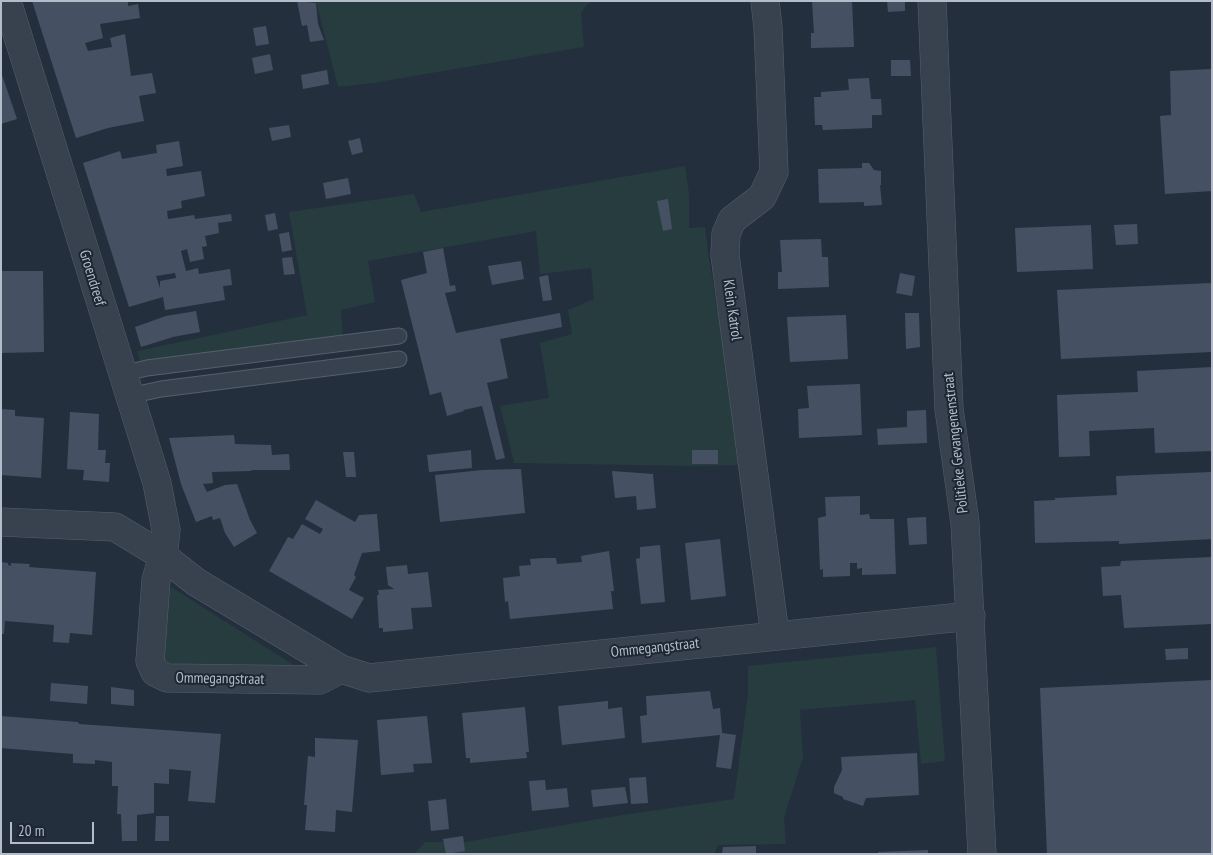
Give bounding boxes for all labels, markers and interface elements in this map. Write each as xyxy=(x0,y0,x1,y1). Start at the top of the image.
street label: Groendreef xyxy=(75,248,109,308)
street label: Klein Katrol xyxy=(719,278,745,342)
street label: Politieke Gevangenenstraat xyxy=(940,372,972,514)
street label: Ommegangstraat xyxy=(610,634,700,662)
street label: Ommegangstraat xyxy=(175,669,265,689)
scale bar xyxy=(12,812,96,844)
text: 20 m xyxy=(18,821,44,840)

